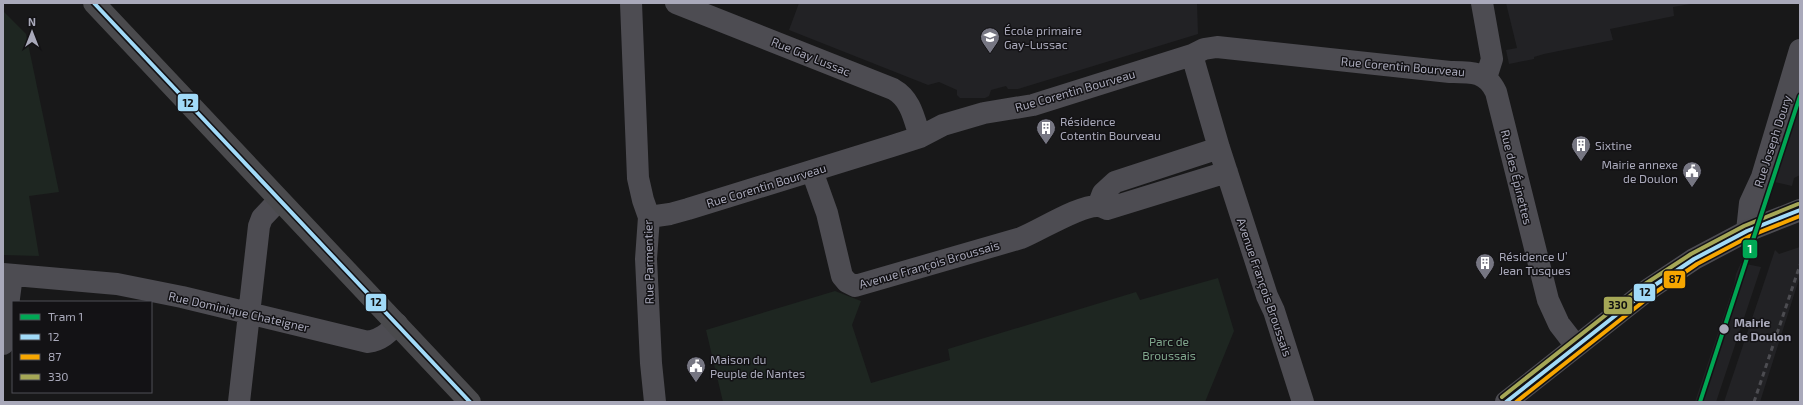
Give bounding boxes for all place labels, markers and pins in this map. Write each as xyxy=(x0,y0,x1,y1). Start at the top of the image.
place label: École primaire Gay-Lussac xyxy=(1004,23,1082,51)
school or university icon: École primaire Gay-Lussac xyxy=(979,26,1001,54)
place label: Résidence Cotentin Bourveau xyxy=(1060,114,1161,142)
building icon: Résidence Cotentin Bourveau xyxy=(1035,117,1057,145)
building icon: Sixtine xyxy=(1570,134,1592,162)
place label: Sixtine xyxy=(1595,138,1632,152)
place label: Mairie annexe de Doulon xyxy=(1601,157,1678,185)
public building icon: Mairie annexe de Doulon xyxy=(1681,160,1703,188)
place label: Résidence U’ Jean Tusques xyxy=(1499,249,1571,277)
building icon: Résidence U’ Jean Tusques xyxy=(1474,252,1496,280)
place label: Mairie de Doulon xyxy=(1734,315,1791,343)
marker: Mairie de Doulon xyxy=(1717,322,1731,336)
place label: Maison du Peuple de Nantes xyxy=(710,352,805,380)
public building icon: Maison du Peuple de Nantes xyxy=(685,355,707,383)

